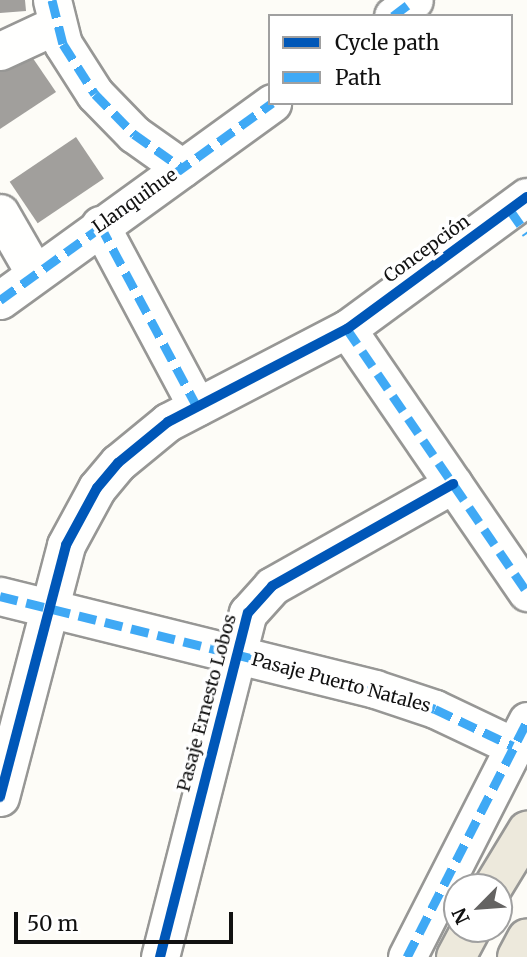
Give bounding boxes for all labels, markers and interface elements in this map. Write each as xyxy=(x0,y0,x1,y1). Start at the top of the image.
legend xyxy=(268,14,513,105)
text: Cycle path xyxy=(335,29,439,56)
text: Path xyxy=(335,64,381,91)
street label: Llanquihue xyxy=(89,164,181,238)
street label: Concepción xyxy=(380,211,474,287)
street label: Pasaje Ernesto Lobos xyxy=(173,612,241,794)
street label: Pasaje Puerto Natales xyxy=(249,649,433,717)
north arrow xyxy=(443,873,513,943)
scale bar xyxy=(18,898,236,942)
text: N xyxy=(447,904,475,928)
text: 50 m xyxy=(27,910,78,937)

